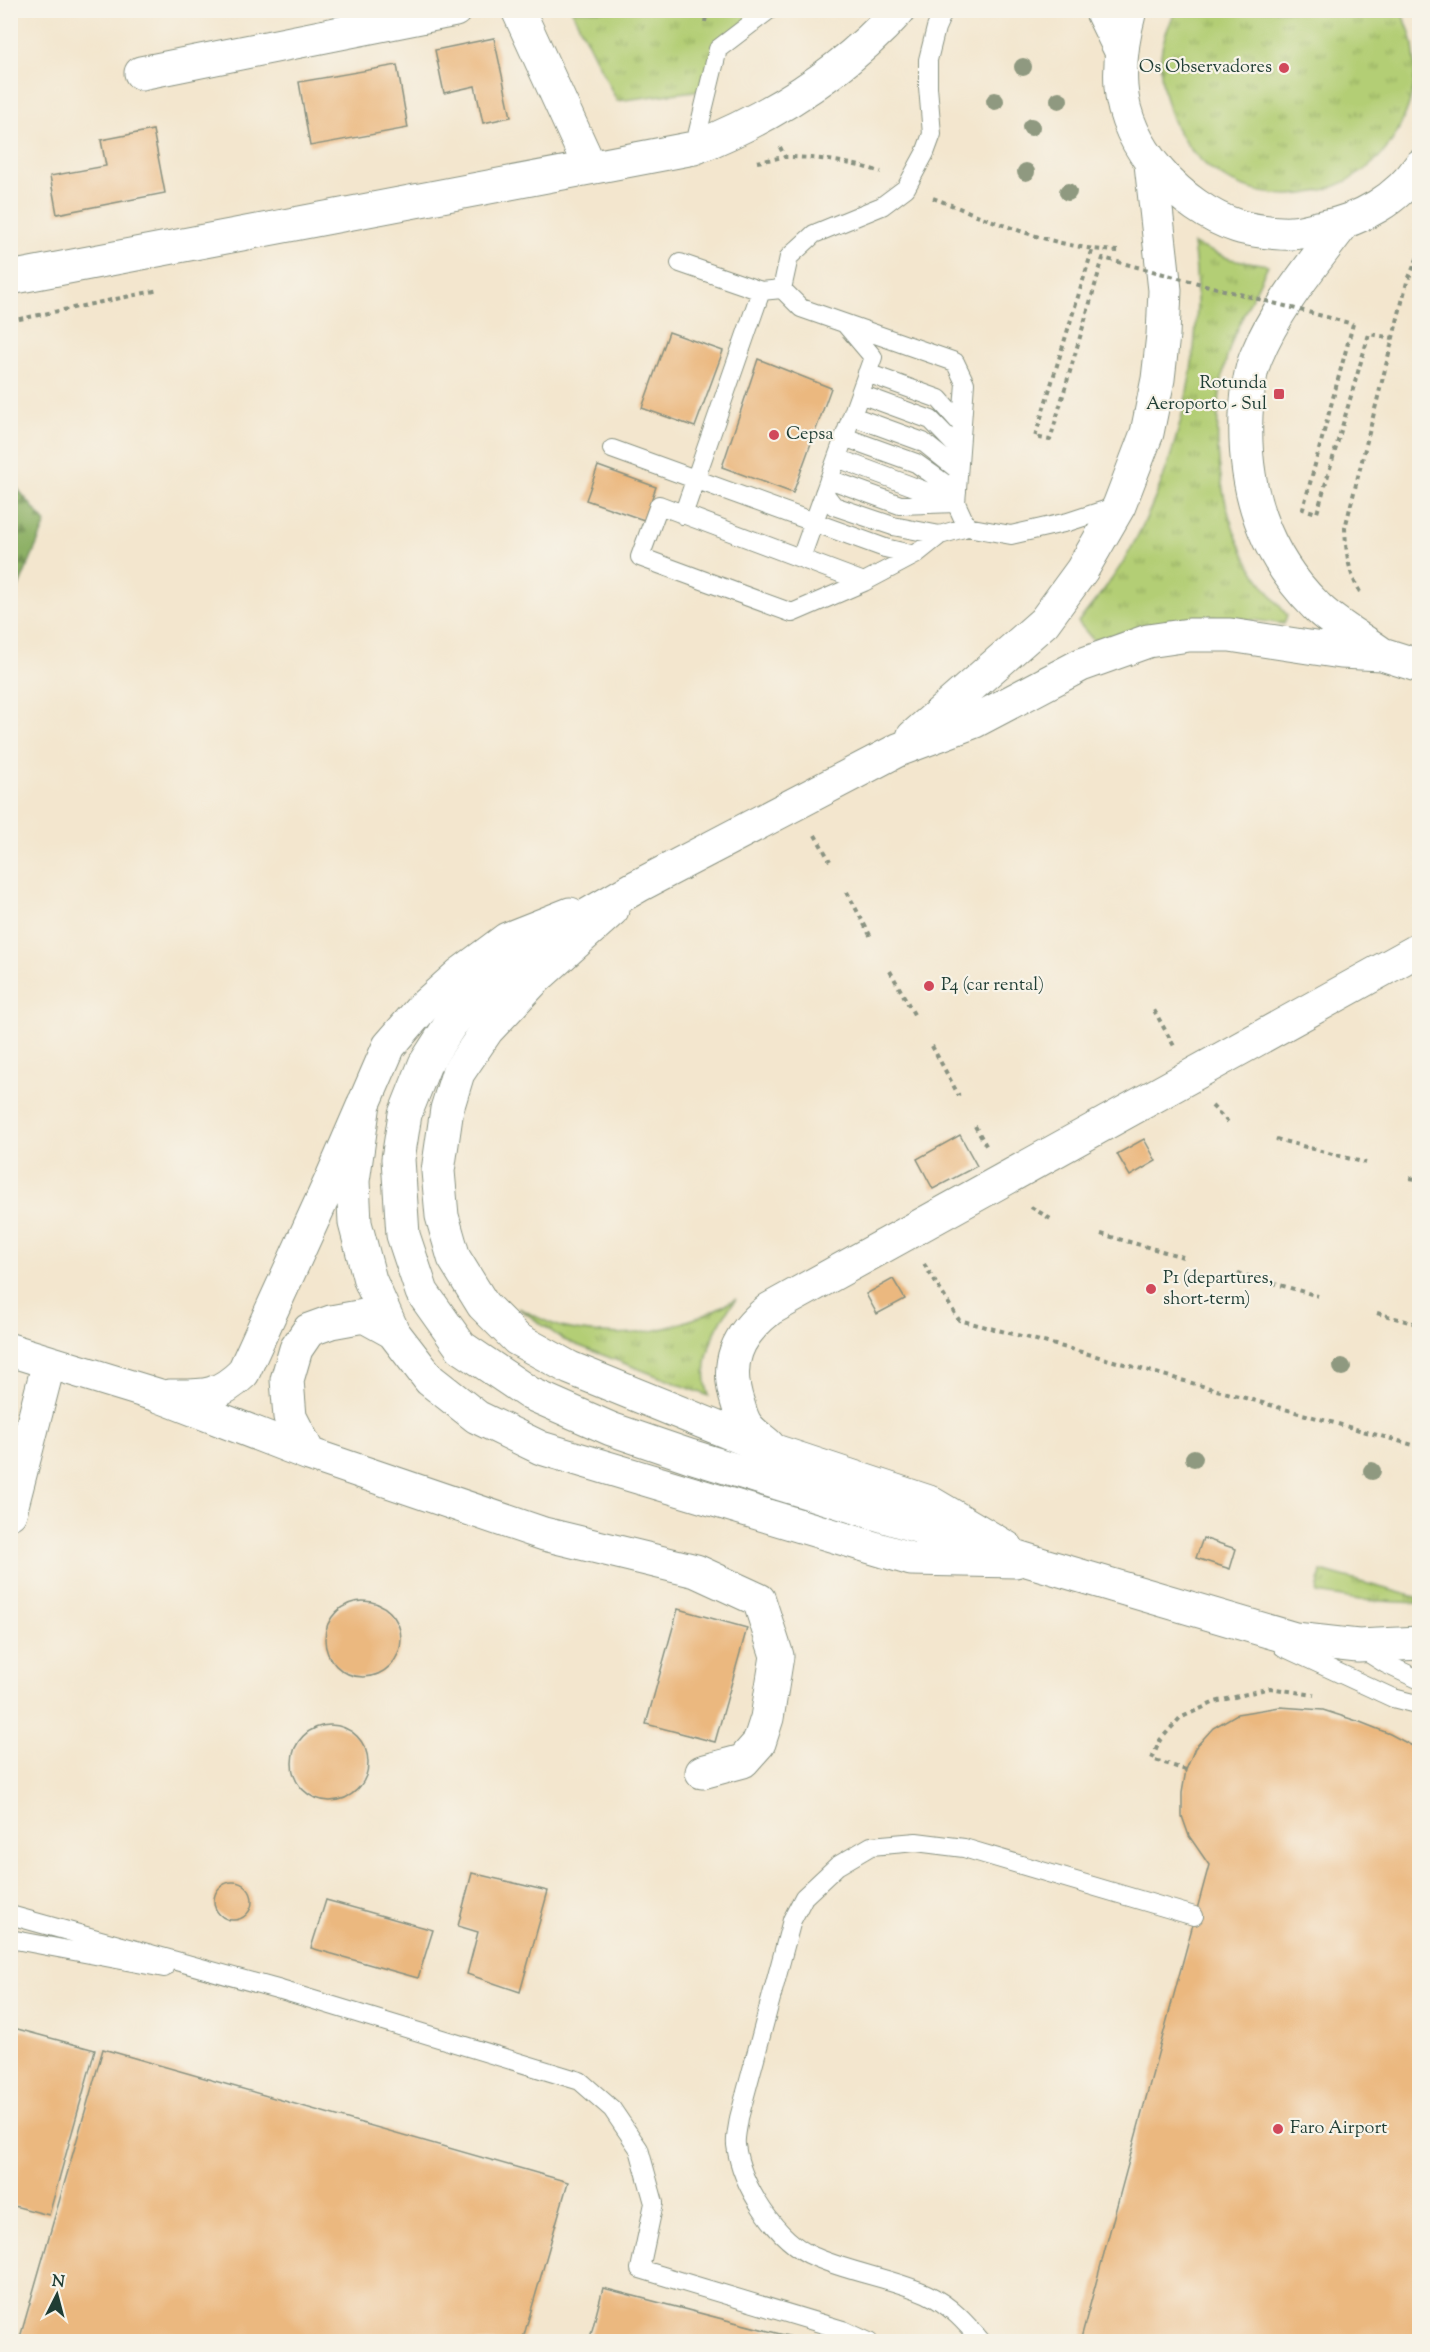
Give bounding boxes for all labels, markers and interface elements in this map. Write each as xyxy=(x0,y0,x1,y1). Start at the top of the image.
place label: Os Observadores xyxy=(1139,55,1272,81)
marker: Os Observadores xyxy=(1277,61,1291,75)
place label: Rotunda Aeroporto - Sul xyxy=(1146,371,1267,418)
marker: Rotunda Aeroporto - Sul xyxy=(1272,387,1286,401)
place label: Cepsa xyxy=(786,422,834,448)
marker: Cepsa xyxy=(767,428,781,442)
place label: P4 (car rental) xyxy=(941,973,1044,999)
marker: P4 (car rental) xyxy=(922,979,936,993)
place label: P1 (departures, short-term) xyxy=(1163,1266,1273,1313)
marker: P1 (departures, short-term) xyxy=(1144,1282,1158,1296)
place label: Faro Airport xyxy=(1290,2116,1387,2142)
marker: Faro Airport xyxy=(1271,2122,1285,2136)
north arrow xyxy=(27,2265,87,2325)
text: N xyxy=(51,2270,66,2295)

